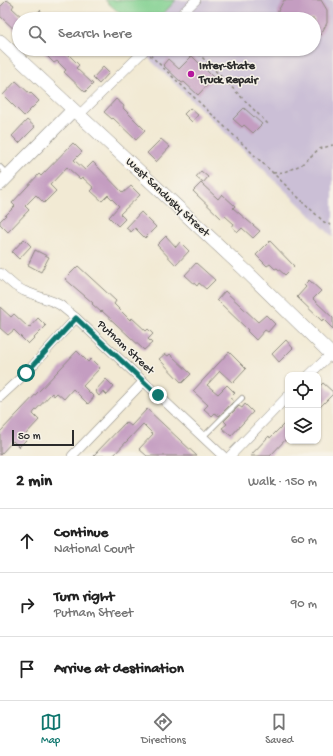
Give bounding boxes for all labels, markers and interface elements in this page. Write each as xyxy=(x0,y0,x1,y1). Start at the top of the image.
search box xyxy=(12,12,321,56)
icon: search xyxy=(26,23,48,45)
text: Search here xyxy=(58,25,132,43)
place label: Inter-State Truck Repair xyxy=(198,60,259,88)
marker: Inter-State Truck Repair xyxy=(186,69,196,79)
street label: West Sandusky Street xyxy=(122,155,213,241)
street label: Putnam Street xyxy=(93,317,157,379)
route start xyxy=(17,364,35,382)
map controls xyxy=(285,372,321,444)
button: locate xyxy=(285,372,321,408)
route end xyxy=(149,386,167,404)
button: layers xyxy=(285,408,321,444)
scale bar xyxy=(12,428,74,447)
text: 50 m xyxy=(18,431,40,443)
text: 2 min xyxy=(16,472,52,492)
text: Walk · 150 m xyxy=(248,475,317,490)
text: Continue xyxy=(54,524,108,542)
icon: ahead xyxy=(16,530,38,552)
text: 60 m xyxy=(291,533,317,548)
text: National Court xyxy=(54,542,134,557)
text: Turn right xyxy=(54,588,114,606)
icon: right xyxy=(16,594,38,616)
text: 90 m xyxy=(291,597,317,612)
text: Putnam Street xyxy=(54,606,133,621)
icon: arrive xyxy=(16,658,38,680)
text: Arrive at destination xyxy=(54,660,184,678)
tab: Map xyxy=(40,711,62,747)
tab: Directions xyxy=(141,711,186,747)
tab: Saved xyxy=(265,711,293,747)

